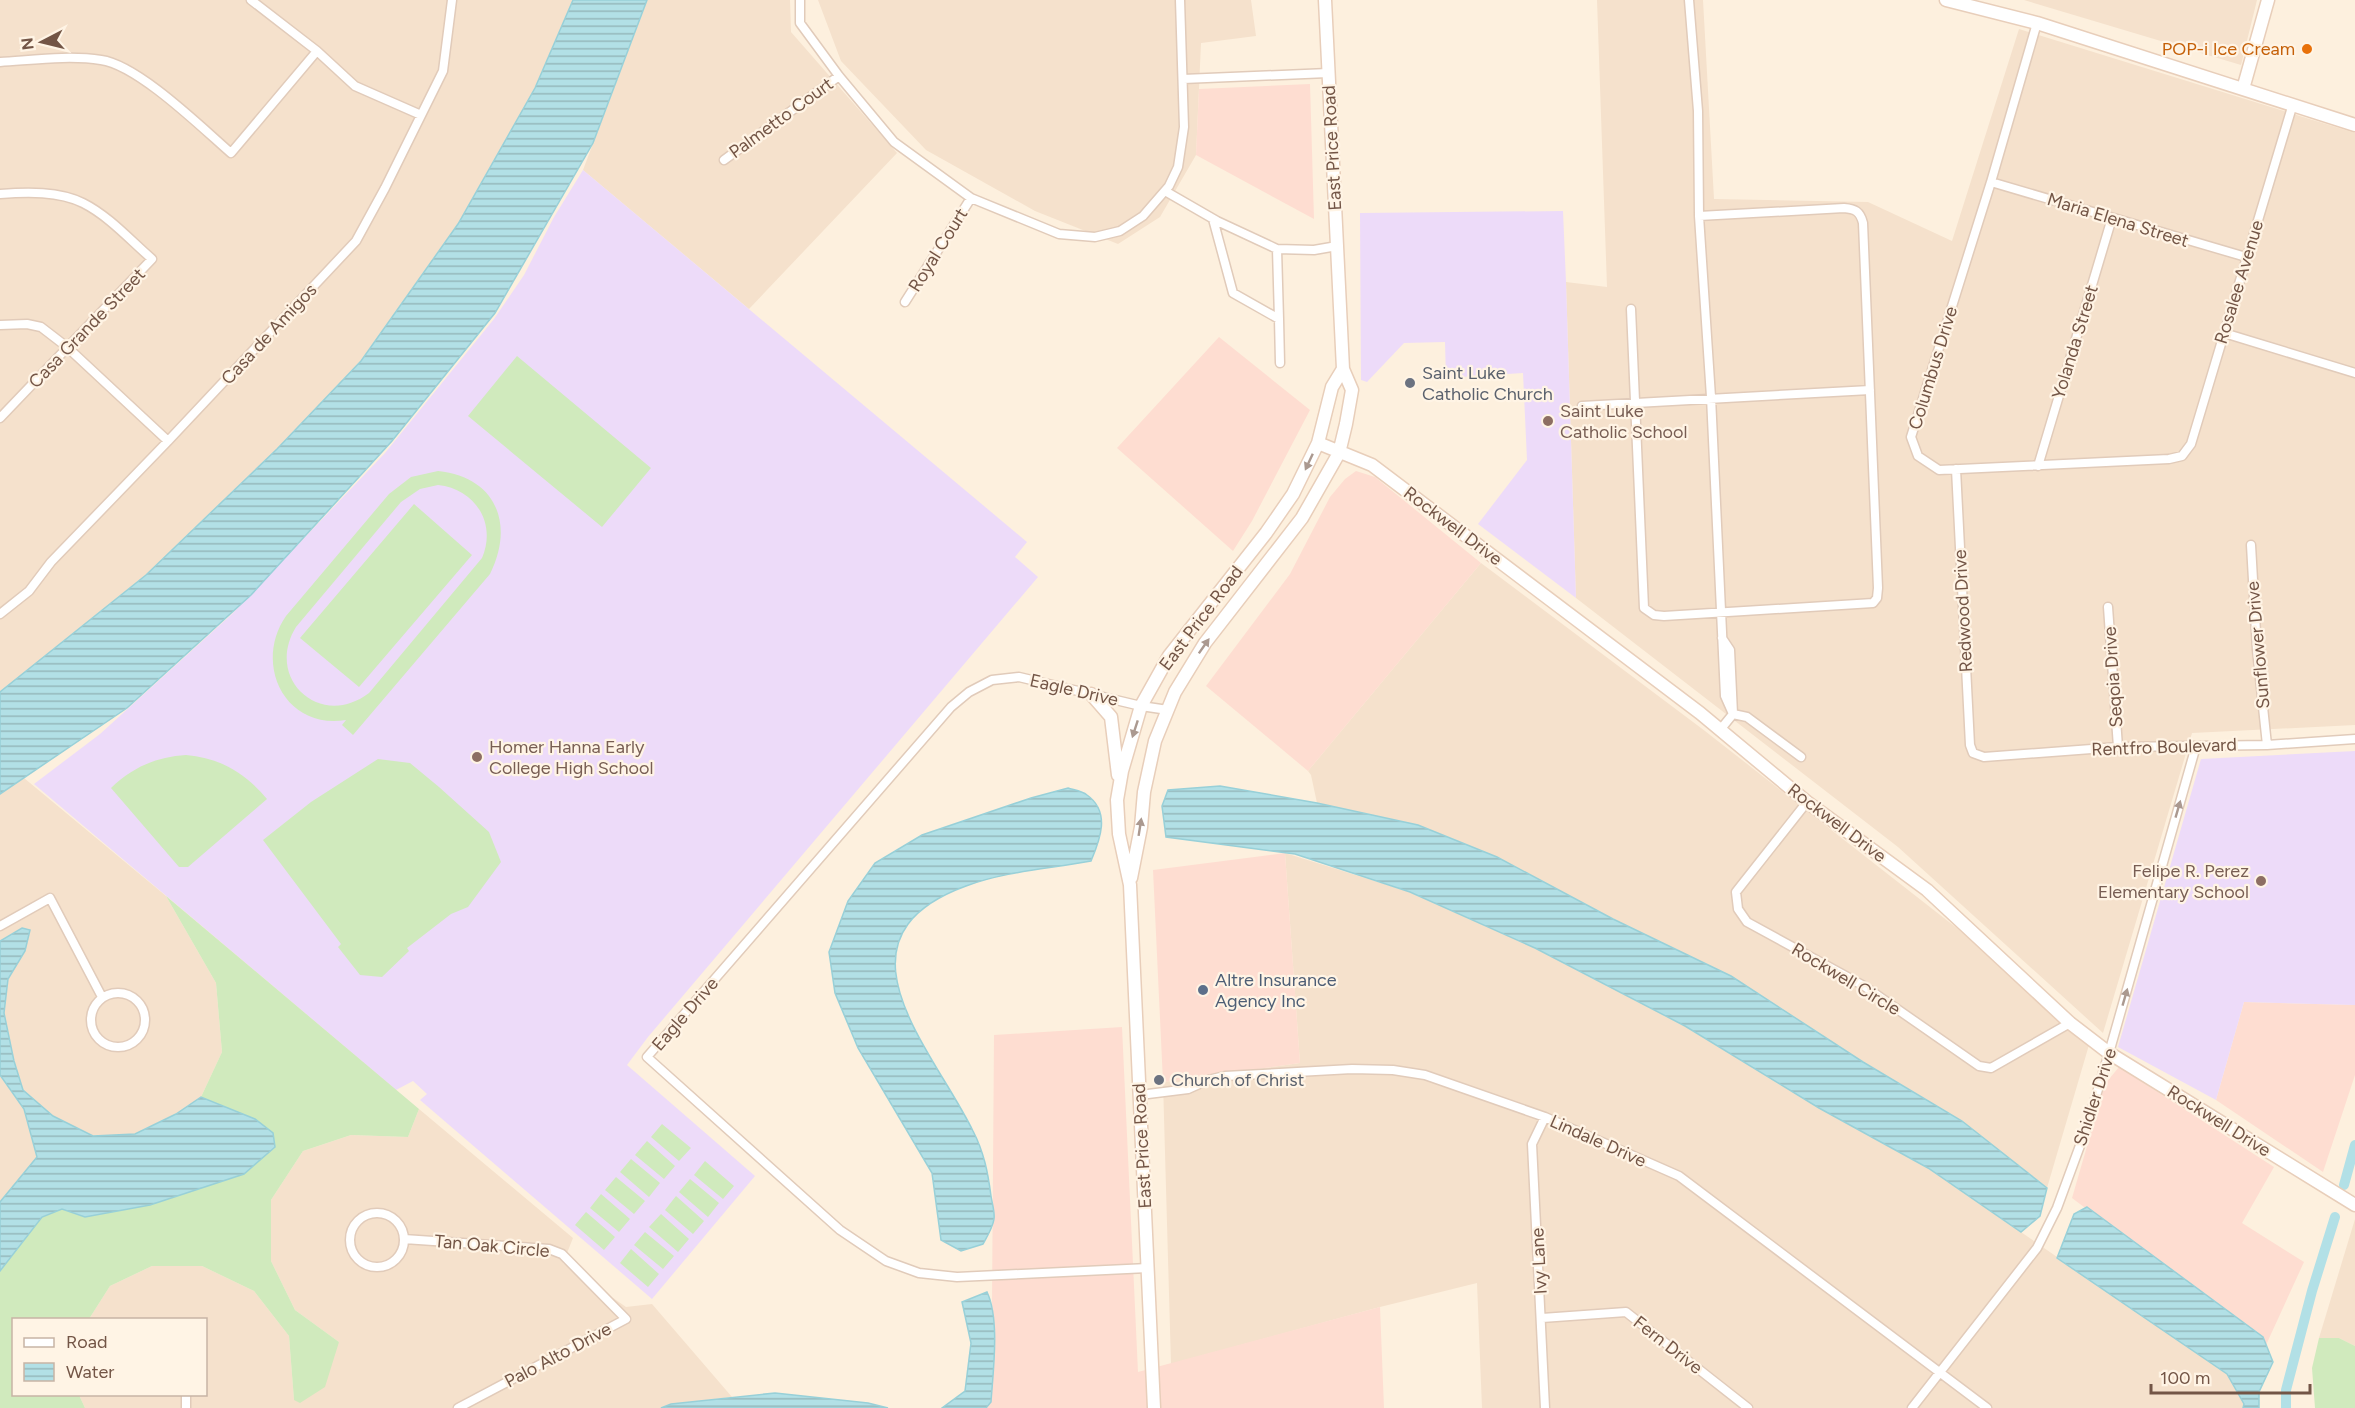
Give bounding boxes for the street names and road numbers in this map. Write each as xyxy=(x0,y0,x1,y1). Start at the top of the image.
street label: Palmetto Court xyxy=(725,73,838,163)
street label: East Price Road xyxy=(1318,85,1346,211)
street label: Maria Elena Street xyxy=(2045,188,2192,252)
street label: Royal Court xyxy=(904,204,973,296)
street label: Rosalee Avenue xyxy=(2210,217,2268,347)
street label: Casa Grande Street xyxy=(24,263,150,393)
street label: Casa de Amigos xyxy=(217,279,321,389)
street label: Yolanda Street xyxy=(2047,282,2103,402)
street label: Columbus Drive xyxy=(1904,304,1962,432)
street label: Rockwell Drive xyxy=(1399,482,1507,570)
street label: Redwood Drive xyxy=(1949,549,1977,673)
street label: East Price Road xyxy=(1154,561,1248,675)
street label: Sunflower Drive xyxy=(2241,580,2275,710)
street label: Seqoia Drive xyxy=(2098,626,2128,728)
street label: Eagle Drive xyxy=(1028,669,1121,711)
street label: Rentfro Boulevard xyxy=(2091,733,2237,761)
street label: Rockwell Drive xyxy=(1783,779,1891,867)
street label: Rockwell Circle xyxy=(1788,938,1905,1020)
street label: Eagle Drive xyxy=(647,973,723,1055)
street label: Shidler Drive xyxy=(2069,1045,2121,1149)
street label: Rockwell Drive xyxy=(2163,1080,2275,1162)
street label: East Price Road xyxy=(1128,1083,1156,1209)
street label: Lindale Drive xyxy=(1546,1110,1650,1172)
street label: Ivy Lane xyxy=(1526,1227,1552,1295)
street label: Tan Oak Circle xyxy=(433,1230,551,1262)
street label: Fern Drive xyxy=(1629,1311,1707,1379)
street label: Palo Alto Drive xyxy=(501,1318,615,1392)

